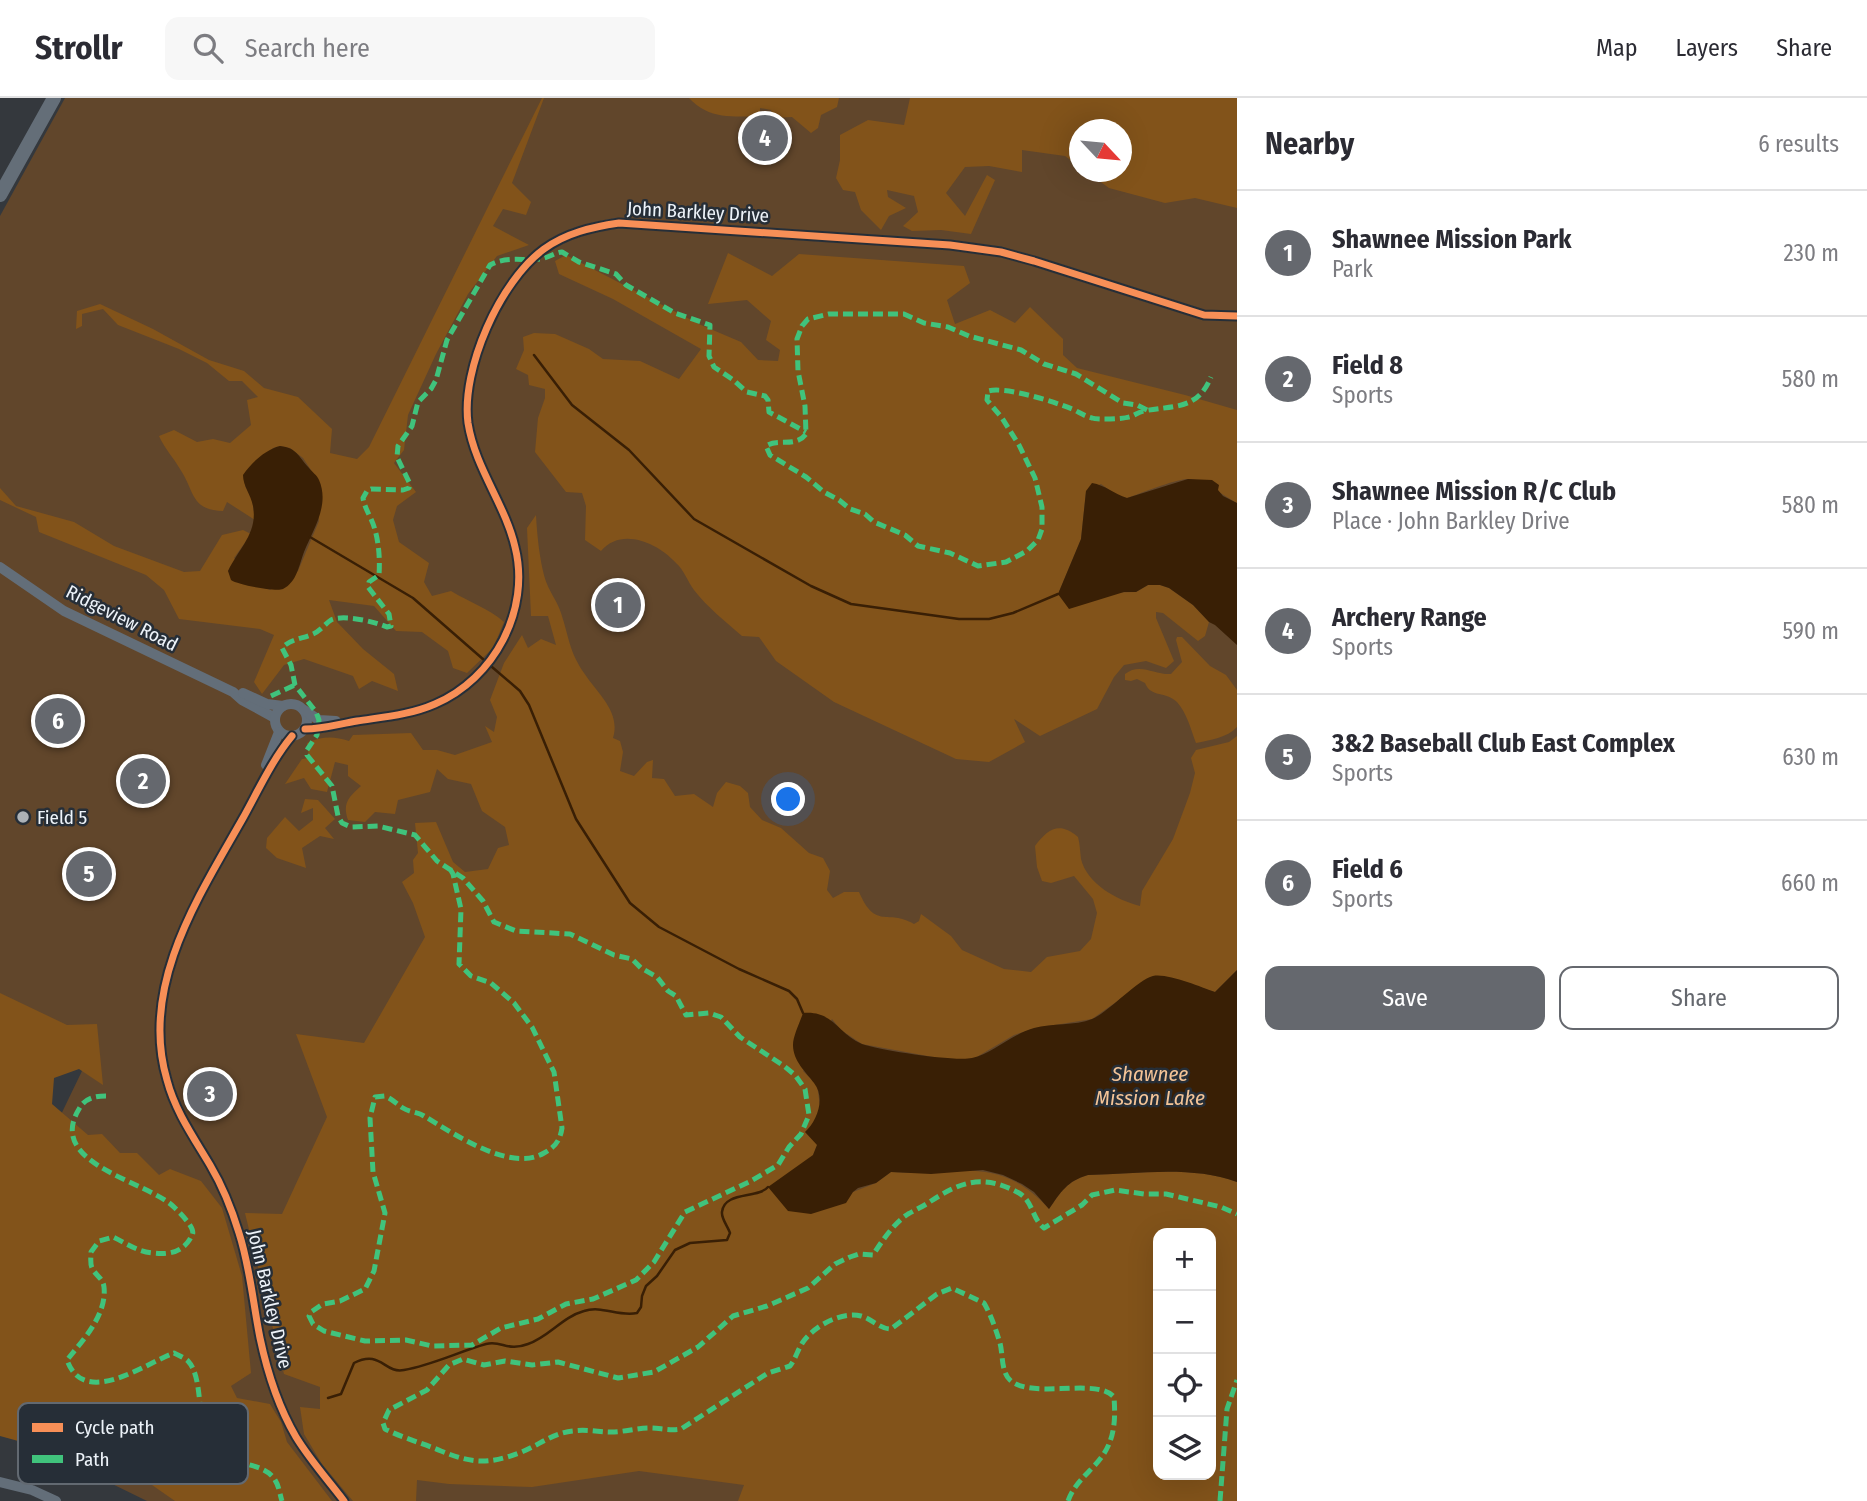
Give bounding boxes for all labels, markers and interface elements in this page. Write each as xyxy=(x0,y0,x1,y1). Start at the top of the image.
search box xyxy=(165,17,655,80)
text: Strollr xyxy=(35,28,123,68)
icon: search xyxy=(189,29,227,67)
text: Search here xyxy=(245,33,370,64)
text: Map xyxy=(1596,34,1638,62)
text: Layers xyxy=(1676,34,1738,62)
text: Share xyxy=(1776,34,1832,62)
pin: 4 xyxy=(742,112,788,164)
north arrow xyxy=(1069,119,1132,182)
text: Nearby xyxy=(1265,126,1354,162)
text: 6 results xyxy=(1758,130,1839,158)
street label: John Barkley Drive xyxy=(626,197,770,227)
text: Shawnee Mission Park xyxy=(1332,224,1571,255)
text: 1 xyxy=(1283,239,1293,267)
text: 230 m xyxy=(1783,239,1839,267)
text: Park xyxy=(1332,255,1373,283)
text: Field 8 xyxy=(1332,350,1403,381)
text: 2 xyxy=(1283,365,1293,393)
text: 580 m xyxy=(1782,365,1839,393)
text: Sports xyxy=(1332,381,1393,409)
text: Shawnee Mission R/C Club xyxy=(1332,476,1616,507)
text: 3 xyxy=(1283,491,1293,519)
text: 580 m xyxy=(1782,491,1839,519)
text: Place · John Barkley Drive xyxy=(1332,507,1570,535)
pin: 1 xyxy=(595,579,641,631)
street label: Ridgeview Road xyxy=(62,580,182,656)
text: Archery Range xyxy=(1332,602,1487,633)
text: 4 xyxy=(1282,617,1294,645)
text: 590 m xyxy=(1783,617,1839,645)
text: Sports xyxy=(1332,633,1393,661)
pin: 6 xyxy=(35,695,81,747)
text: 3&2 Baseball Club East Complex xyxy=(1332,728,1675,759)
text: 5 xyxy=(1282,743,1294,771)
text: 630 m xyxy=(1782,743,1839,771)
pin: 2 xyxy=(120,755,166,807)
text: Sports xyxy=(1332,759,1393,787)
your location xyxy=(771,782,805,816)
place label: Field 5 xyxy=(37,806,87,829)
marker: Field 5 xyxy=(15,809,31,825)
pin: 5 xyxy=(66,848,112,900)
text: Field 6 xyxy=(1332,854,1403,885)
text: 6 xyxy=(1282,869,1294,897)
text: 660 m xyxy=(1781,869,1839,897)
text: Sports xyxy=(1332,885,1393,913)
button: Save xyxy=(1265,966,1545,1030)
button: Share xyxy=(1559,966,1839,1030)
water label: Shawnee Mission Lake xyxy=(1095,1061,1205,1111)
pin: 3 xyxy=(187,1068,233,1120)
street label: John Barkley Drive xyxy=(243,1227,297,1371)
map controls xyxy=(1153,1228,1216,1480)
button: + xyxy=(1153,1228,1216,1291)
button: − xyxy=(1153,1291,1216,1354)
button: locate xyxy=(1153,1354,1216,1417)
legend xyxy=(18,1403,248,1484)
text: Cycle path xyxy=(75,1416,154,1439)
button: layers xyxy=(1153,1417,1216,1480)
text: Path xyxy=(75,1448,110,1471)

